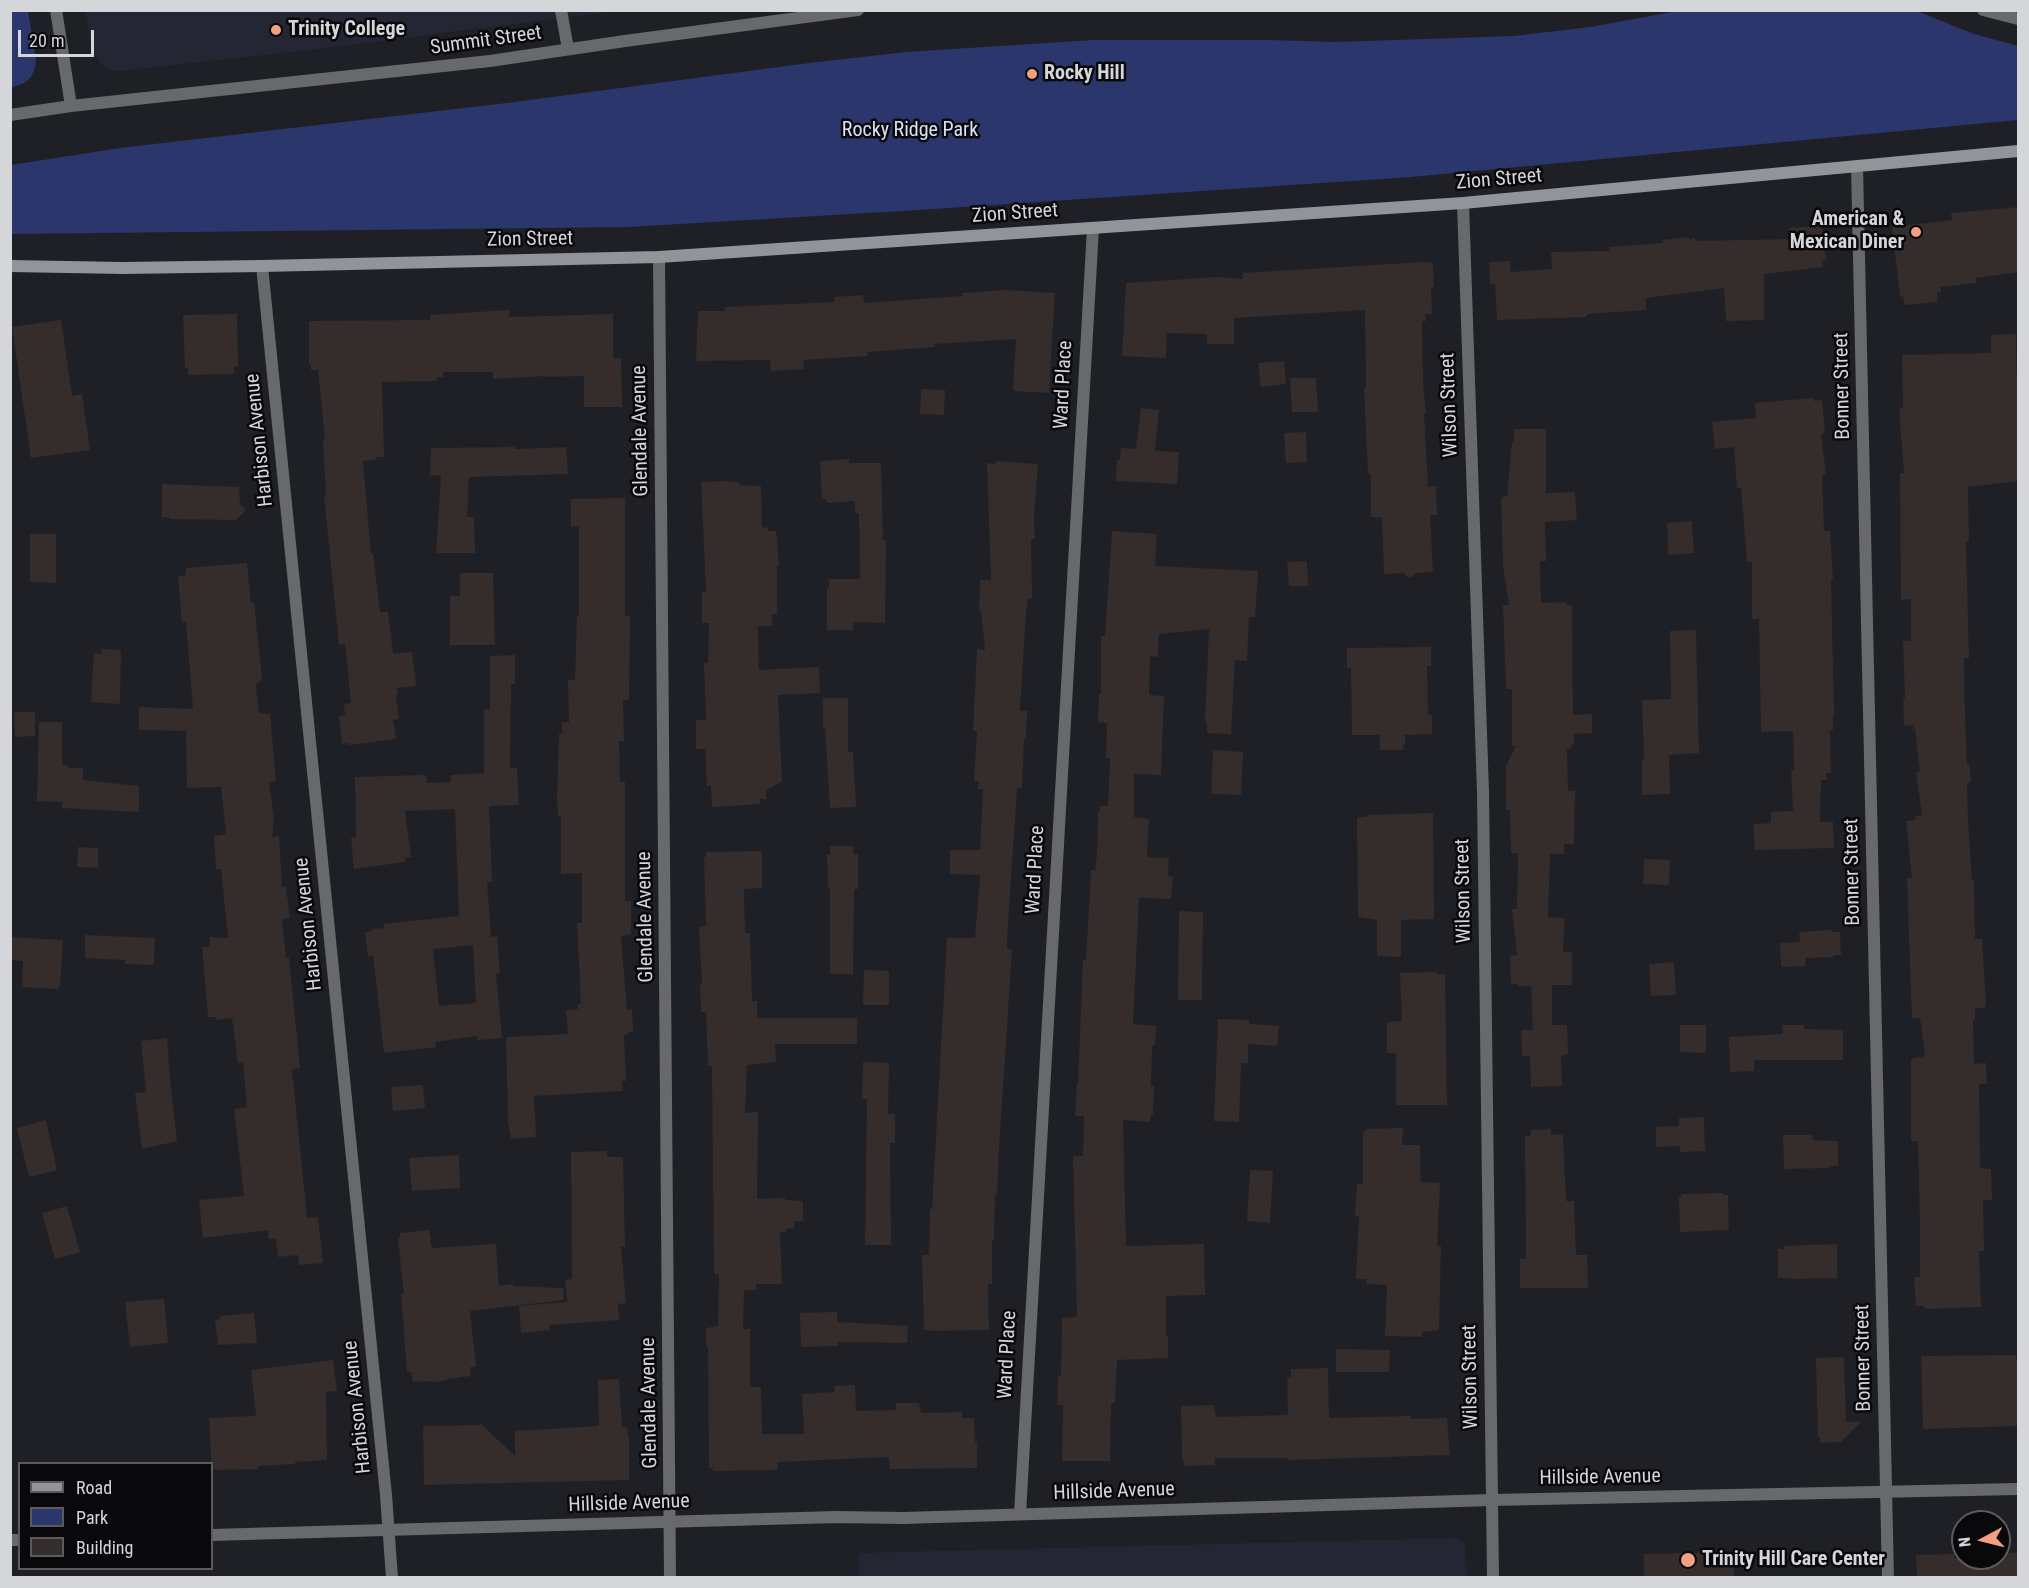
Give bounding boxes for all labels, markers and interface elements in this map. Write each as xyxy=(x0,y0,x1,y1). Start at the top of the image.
scale bar xyxy=(21,18,98,56)
place label: Trinity College xyxy=(288,18,405,42)
street label: Summit Street xyxy=(429,21,543,61)
marker: Trinity College xyxy=(269,23,283,37)
text: 20 m xyxy=(29,30,64,51)
place label: Rocky Hill xyxy=(1044,62,1125,86)
marker: Rocky Hill xyxy=(1025,67,1039,81)
park label: Rocky Ridge Park xyxy=(842,119,978,143)
street label: Zion Street xyxy=(1455,164,1543,196)
street label: Zion Street xyxy=(971,199,1059,229)
place label: American & Mexican Diner xyxy=(1790,208,1904,255)
marker: American & Mexican Diner xyxy=(1909,225,1923,239)
street label: Zion Street xyxy=(487,227,573,253)
street label: Bonner Street xyxy=(1830,332,1856,440)
street label: Ward Place xyxy=(1050,340,1078,430)
street label: Wilson Street xyxy=(1436,352,1464,458)
street label: Glendale Avenue xyxy=(628,365,654,497)
street label: Harbison Avenue xyxy=(241,372,279,508)
street label: Bonner Street xyxy=(1840,818,1866,926)
street label: Ward Place xyxy=(1022,825,1050,915)
street label: Wilson Street xyxy=(1451,838,1477,944)
street label: Glendale Avenue xyxy=(633,851,659,983)
street label: Harbison Avenue xyxy=(290,856,328,992)
street label: Bonner Street xyxy=(1851,1304,1877,1412)
street label: Ward Place xyxy=(994,1310,1022,1400)
street label: Wilson Street xyxy=(1458,1324,1484,1430)
street label: Glendale Avenue xyxy=(637,1337,663,1469)
street label: Harbison Avenue xyxy=(339,1339,377,1475)
legend xyxy=(18,1462,213,1570)
street label: Hillside Avenue xyxy=(1539,1465,1661,1491)
text: Road xyxy=(76,1477,112,1498)
street label: Hillside Avenue xyxy=(1053,1478,1175,1506)
street label: Hillside Avenue xyxy=(568,1490,690,1518)
text: Park xyxy=(76,1507,108,1528)
north arrow xyxy=(1951,1510,2011,1570)
text: N xyxy=(1955,1536,1975,1548)
text: Building xyxy=(76,1537,133,1558)
place label: Trinity Hill Care Center xyxy=(1702,1548,1885,1572)
marker: Trinity Hill Care Center xyxy=(1679,1551,1697,1569)

